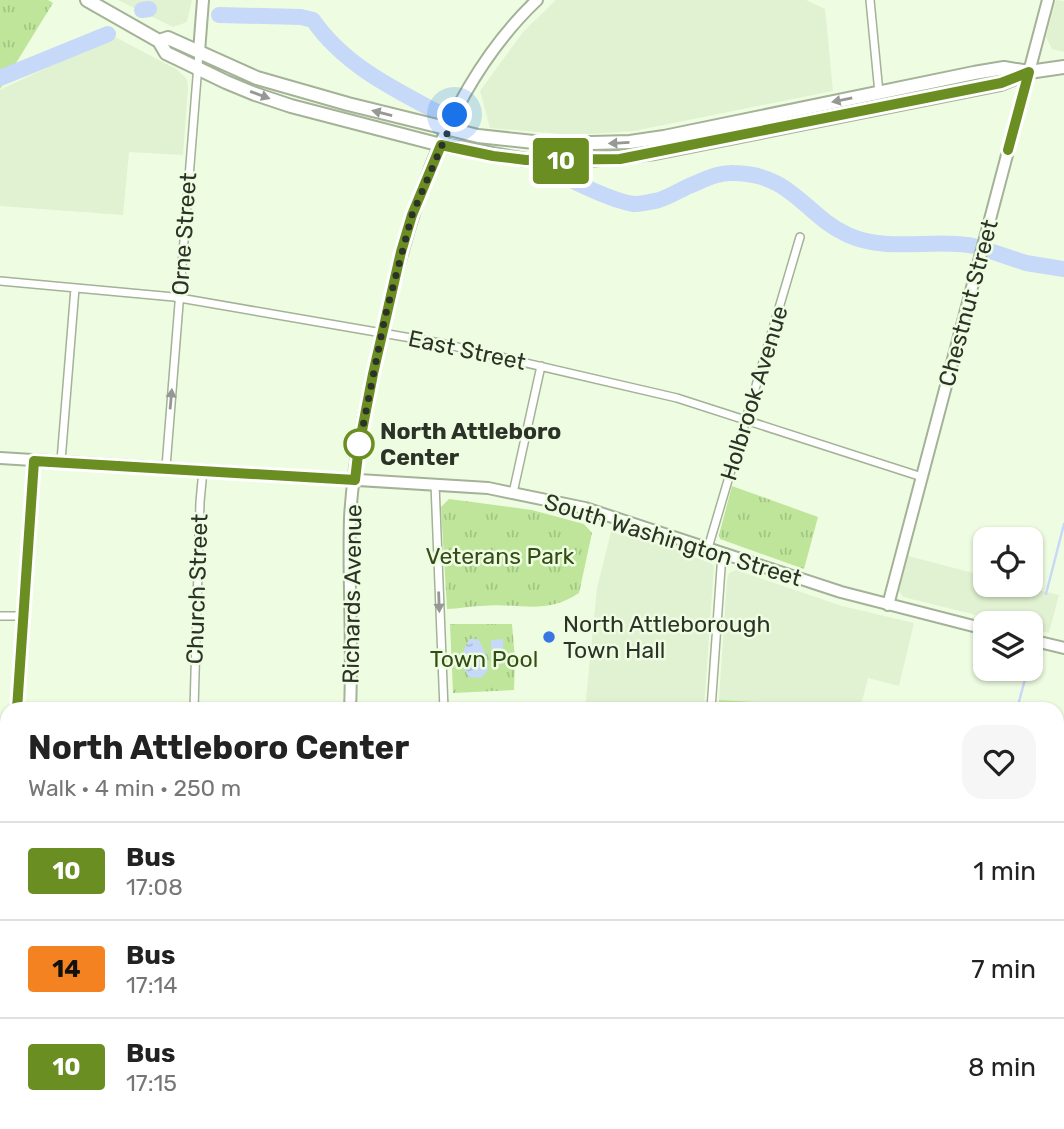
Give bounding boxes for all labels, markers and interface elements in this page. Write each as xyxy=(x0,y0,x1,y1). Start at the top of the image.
one-way arrow xyxy=(249,90,270,101)
one-way arrow xyxy=(831,95,853,106)
your location xyxy=(437,97,472,132)
one-way arrow xyxy=(371,107,393,118)
one-way arrow xyxy=(607,137,629,148)
line badge: 10 xyxy=(530,138,592,184)
text: 10 xyxy=(547,147,575,175)
street label: Orne Street xyxy=(166,172,202,296)
street label: Chestnut Street xyxy=(932,216,1004,390)
street label: Holbrook Avenue xyxy=(714,302,794,484)
street label: East Street xyxy=(406,324,528,376)
one-way arrow xyxy=(166,388,177,410)
place label: North Attleboro Center xyxy=(380,417,561,471)
marker: North Attleboro Center xyxy=(344,429,374,459)
street label: South Washington Street xyxy=(541,488,805,592)
street label: Richards Avenue xyxy=(336,504,368,684)
street label: Church Street xyxy=(180,513,214,665)
map controls xyxy=(973,527,1043,681)
button: locate xyxy=(973,527,1043,597)
park label: Veterans Park xyxy=(426,542,575,570)
one-way arrow xyxy=(434,591,445,613)
place label: North Attleborough Town Hall xyxy=(563,610,770,664)
button: layers xyxy=(973,611,1043,681)
marker: North Attleborough Town Hall xyxy=(541,629,557,645)
park label: Town Pool xyxy=(430,645,538,673)
button: heart xyxy=(962,725,1036,799)
text: North Attleboro Center xyxy=(28,728,409,767)
text: Walk · 4 min · 250 m xyxy=(28,774,241,802)
text: Bus xyxy=(126,842,175,873)
text: 1 min xyxy=(973,856,1036,887)
text: 10 xyxy=(52,857,81,885)
text: 17:08 xyxy=(126,873,183,901)
text: Bus xyxy=(126,940,175,971)
text: 7 min xyxy=(971,954,1036,985)
text: 14 xyxy=(52,955,81,983)
text: 17:14 xyxy=(126,971,178,999)
text: Bus xyxy=(126,1038,175,1069)
text: 8 min xyxy=(968,1052,1036,1083)
text: 10 xyxy=(52,1053,81,1081)
text: 17:15 xyxy=(126,1069,177,1097)

